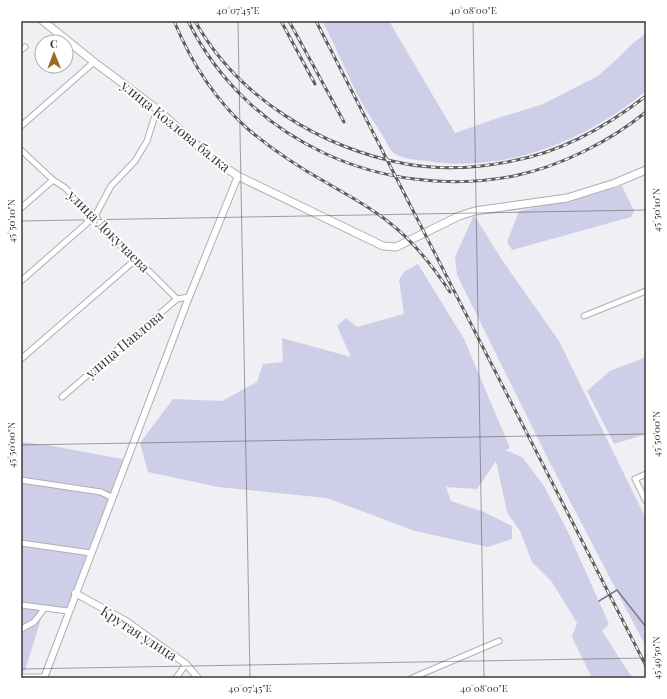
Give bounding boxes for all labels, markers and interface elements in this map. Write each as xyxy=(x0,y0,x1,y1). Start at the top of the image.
text: 40°07'45"E xyxy=(217,3,259,17)
text: 40°08'00"E xyxy=(449,3,497,17)
north arrow xyxy=(34,34,74,74)
text: С xyxy=(50,36,58,51)
street label: улица Козлова балка xyxy=(117,75,235,176)
street label: улица Докучаева xyxy=(63,185,154,276)
text: 45°50'10"N xyxy=(649,188,663,232)
text: 45°50'10"N xyxy=(4,199,18,243)
street label: улица Павлова xyxy=(80,306,167,383)
text: 45°50'00"N xyxy=(649,411,663,457)
text: 45°50'00"N xyxy=(4,422,18,468)
street label: Крутая улица xyxy=(97,601,181,665)
text: 45°49'50"N xyxy=(649,636,663,680)
text: 40°07'45"E xyxy=(229,681,271,695)
text: 40°08'00"E xyxy=(460,681,508,695)

